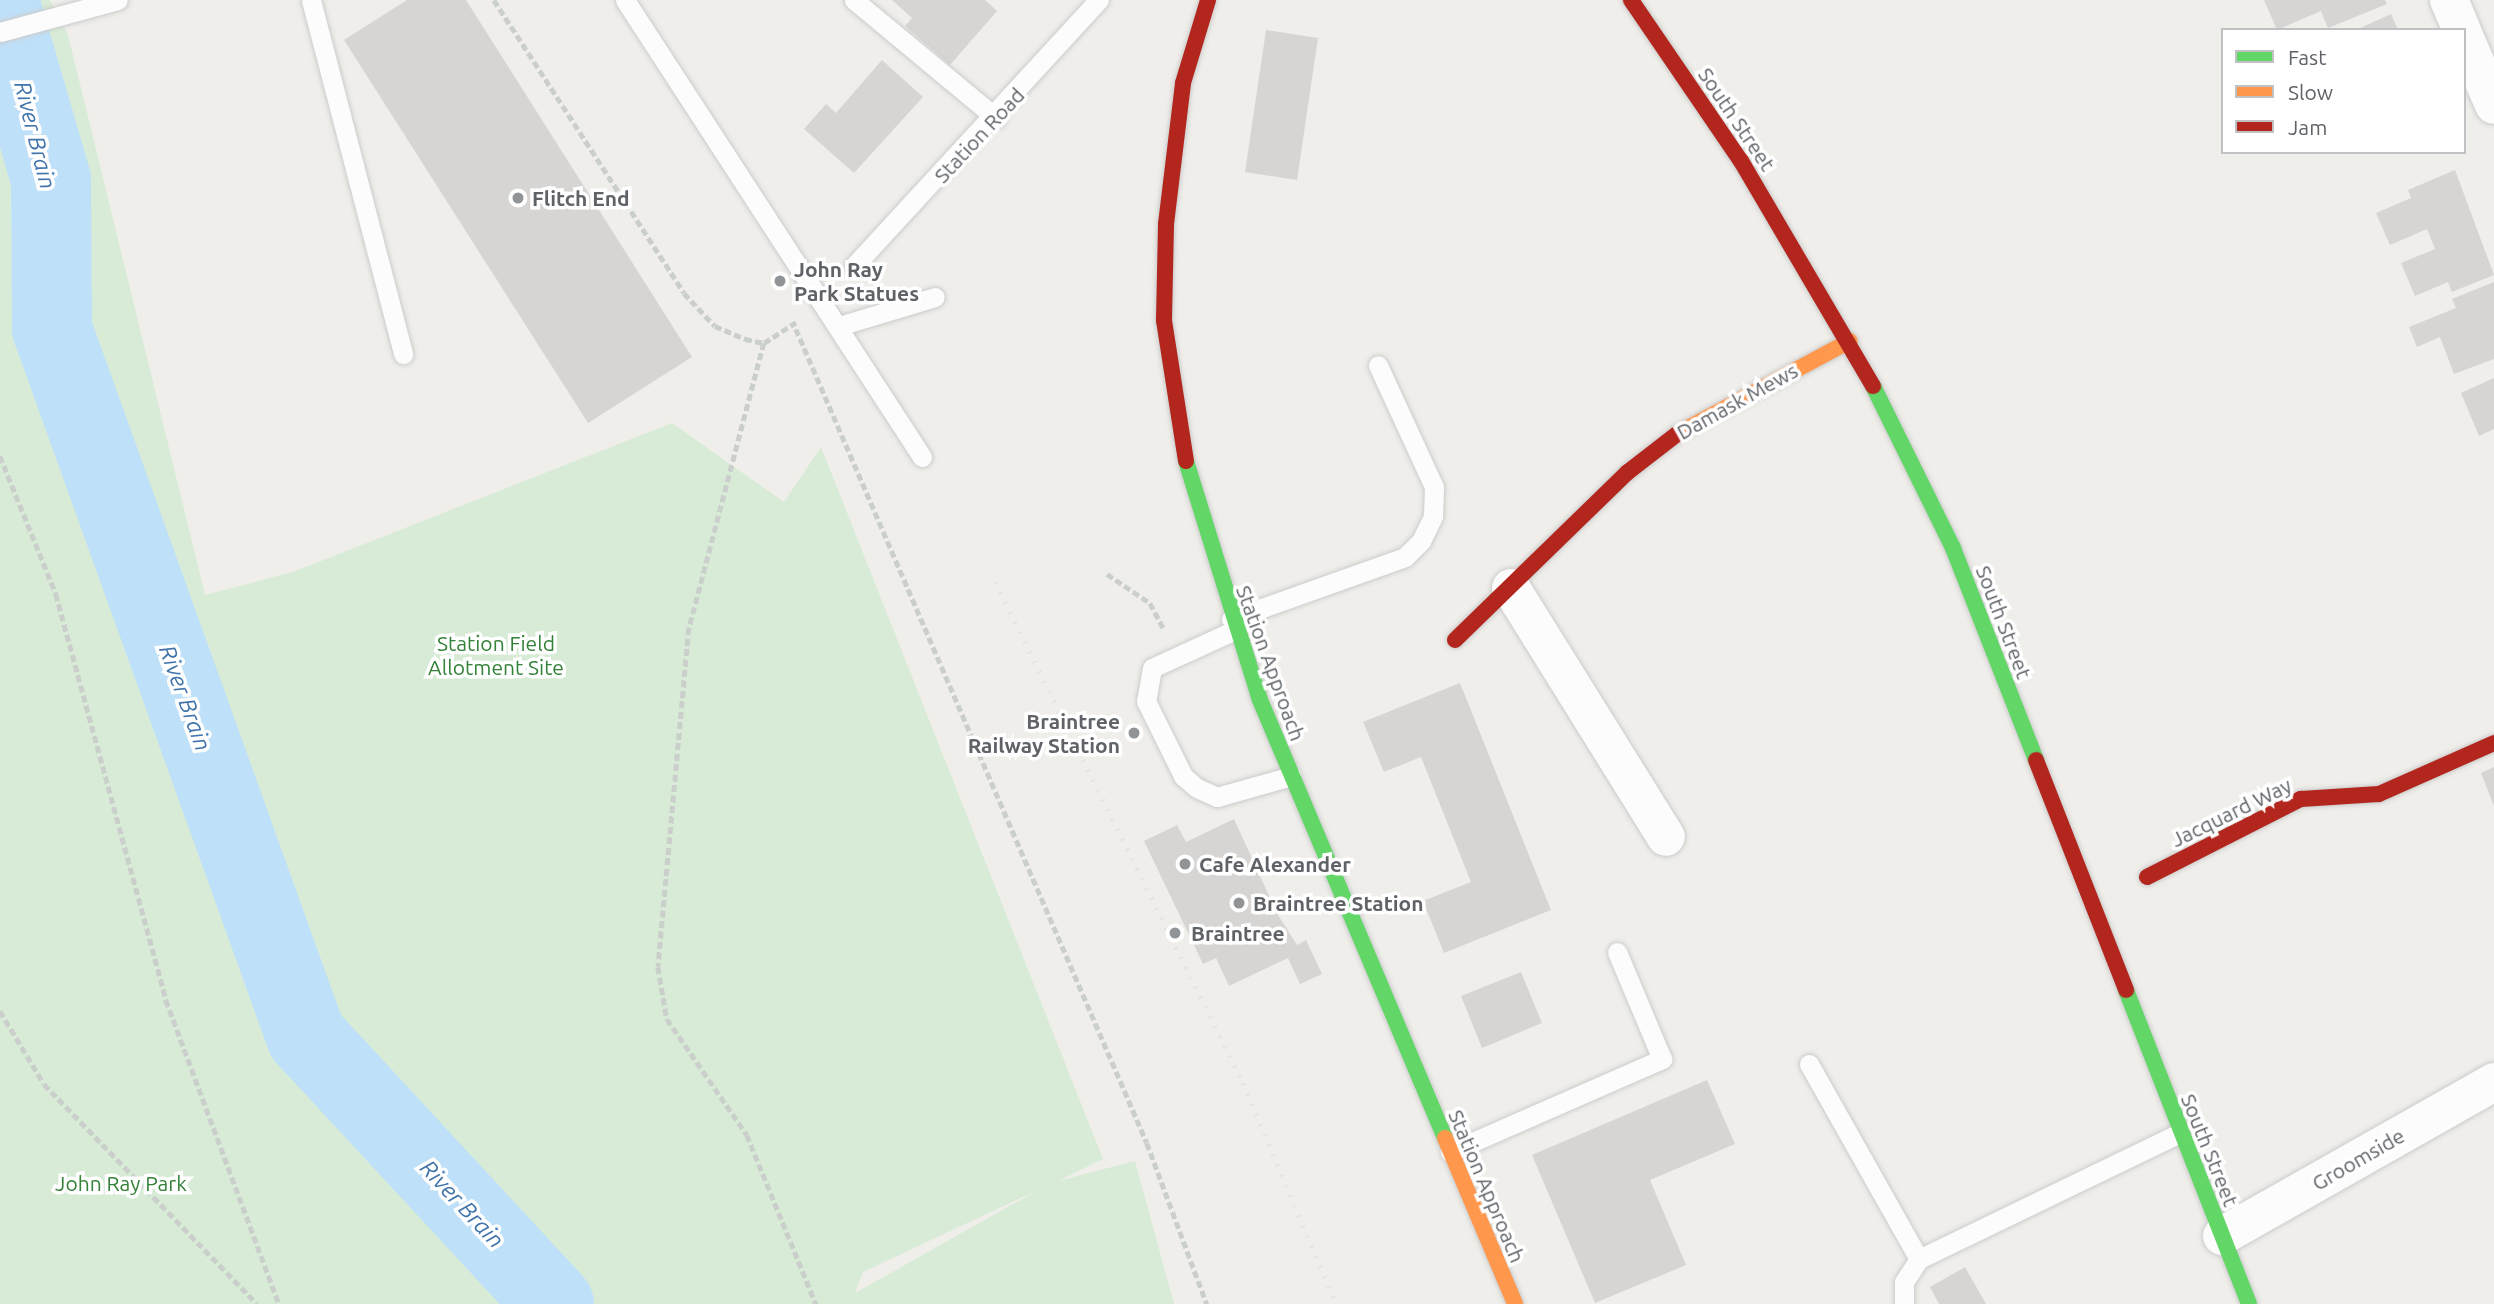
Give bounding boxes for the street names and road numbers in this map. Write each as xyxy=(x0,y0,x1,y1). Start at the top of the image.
street label: South Street xyxy=(1693,63,1781,175)
street label: Station Road xyxy=(929,82,1029,188)
street label: Damask Mews xyxy=(1672,357,1802,445)
street label: South Street xyxy=(1971,562,2037,682)
street label: Station Approach xyxy=(1231,582,1311,744)
street label: Jacquard Way xyxy=(2167,772,2295,852)
street label: South Street xyxy=(2176,1090,2244,1210)
street label: Station Approach xyxy=(1443,1106,1531,1266)
street label: Groomside xyxy=(2307,1122,2409,1196)

